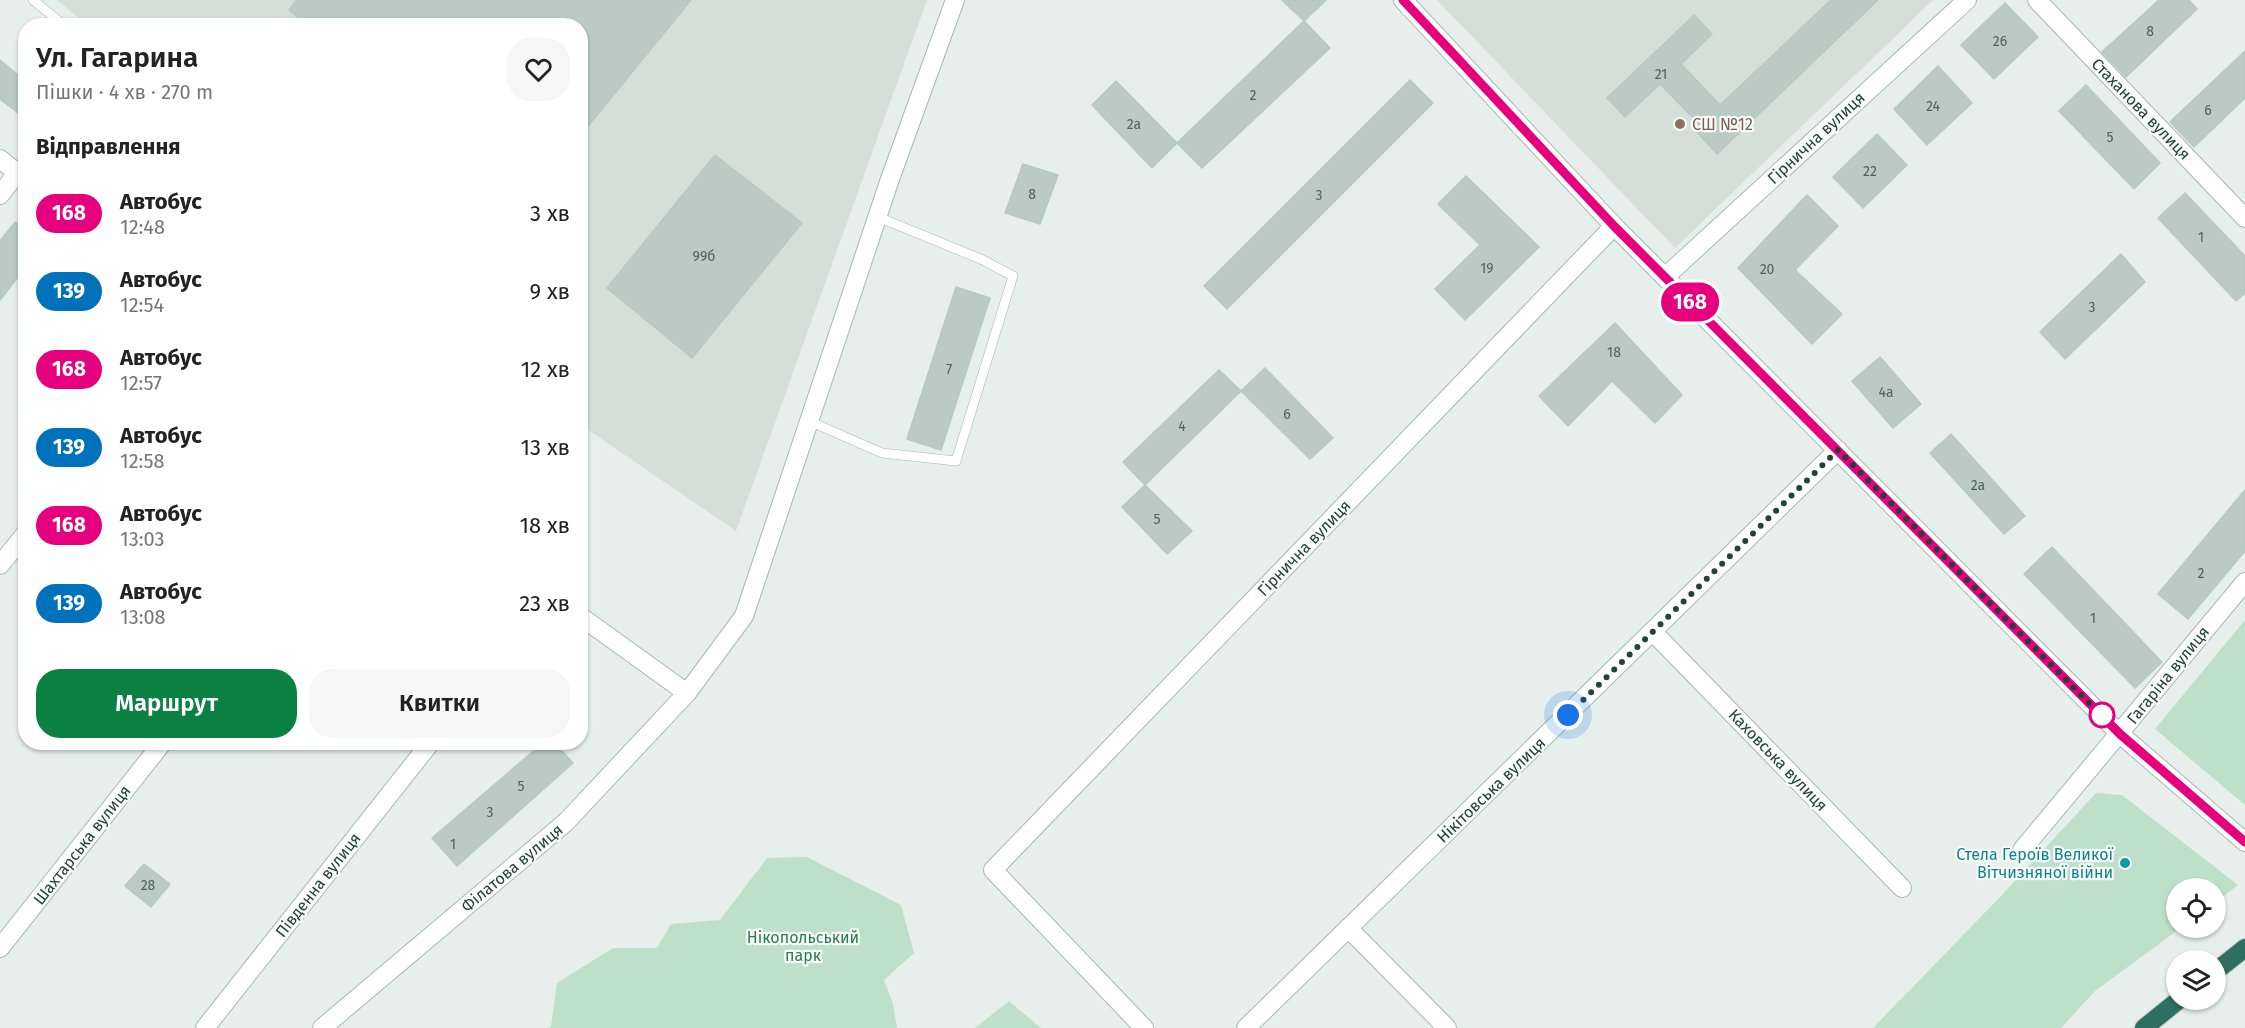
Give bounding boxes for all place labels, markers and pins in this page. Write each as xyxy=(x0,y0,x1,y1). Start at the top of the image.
place label: СШ №12 xyxy=(1692,115,1753,134)
marker: СШ №12 xyxy=(1673,117,1687,131)
unlabelled marker xyxy=(2089,702,2115,728)
place label: Стела Героїв Великої Вітчизняної війни xyxy=(1956,845,2113,882)
marker: Стела Героїв Великої Вітчизняної війни xyxy=(2118,856,2132,870)

